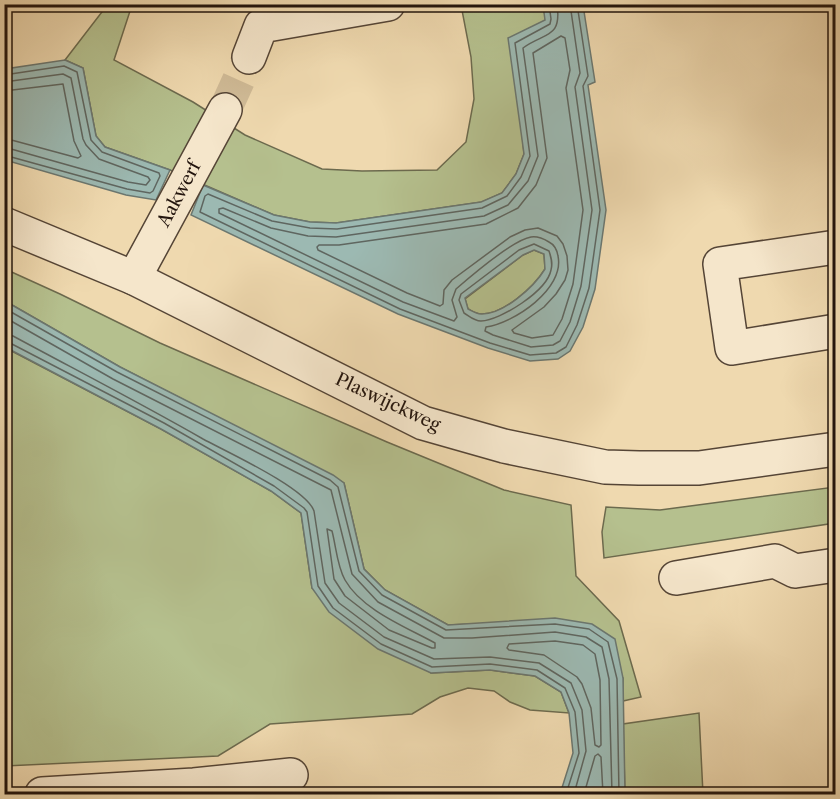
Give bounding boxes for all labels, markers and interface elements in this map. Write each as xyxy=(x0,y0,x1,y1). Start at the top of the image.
street label: Aakwerf xyxy=(152,155,207,232)
street label: Plaswijckweg xyxy=(332,368,444,436)

